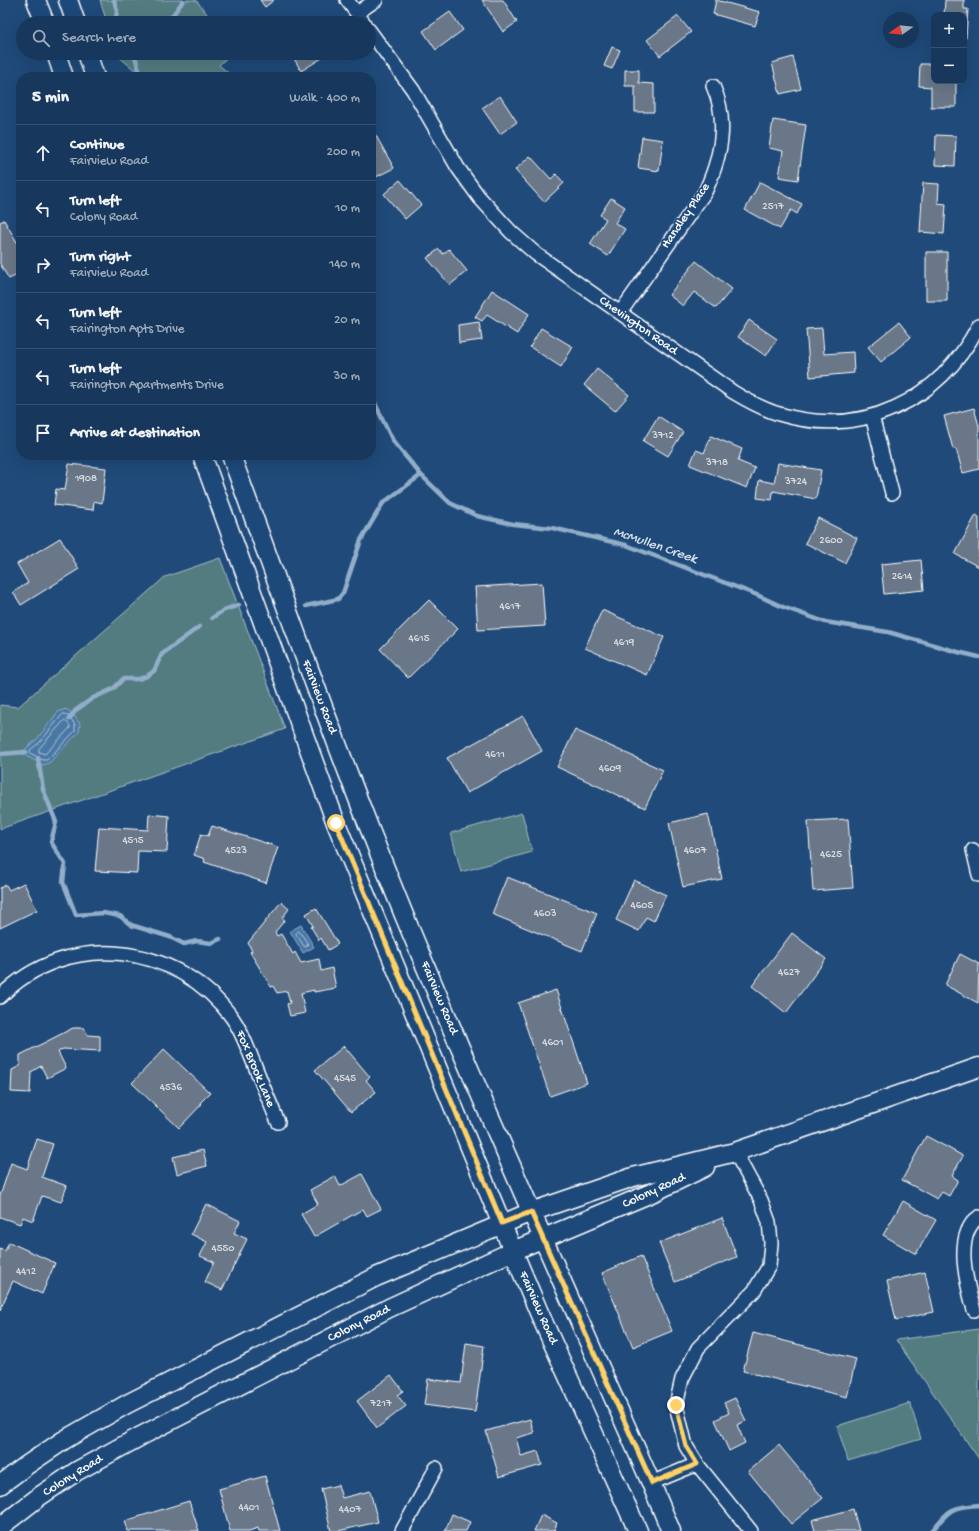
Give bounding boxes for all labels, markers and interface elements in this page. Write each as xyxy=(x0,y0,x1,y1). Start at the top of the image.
north arrow xyxy=(883,12,919,48)
map controls xyxy=(931,12,967,84)
button: + xyxy=(931,12,967,48)
search box xyxy=(16,16,376,60)
icon: search xyxy=(30,27,52,49)
text: Search here xyxy=(62,29,136,47)
button: − xyxy=(931,48,967,84)
text: 5 min xyxy=(32,88,69,108)
text: Walk · 400 m xyxy=(290,91,360,106)
text: Continue xyxy=(70,136,124,154)
icon: ahead xyxy=(32,142,54,164)
text: 200 m xyxy=(327,145,360,160)
text: Fairview Road xyxy=(70,154,148,169)
street label: Handley Place xyxy=(659,180,714,252)
text: Turn left xyxy=(70,192,121,210)
icon: left xyxy=(32,198,54,220)
text: 10 m xyxy=(335,201,360,216)
house number: 2517 xyxy=(762,201,784,213)
text: Colony Road xyxy=(70,210,137,225)
text: Turn right xyxy=(70,248,130,266)
icon: right xyxy=(32,254,54,276)
text: 140 m xyxy=(329,257,360,272)
text: Fairview Road xyxy=(70,266,148,281)
street label: Chevington Road xyxy=(596,293,681,359)
text: Turn left xyxy=(70,304,121,322)
icon: left xyxy=(32,310,54,332)
text: 20 m xyxy=(334,313,360,328)
text: Fairington Apts Drive xyxy=(70,322,185,337)
text: Turn left xyxy=(70,360,121,378)
icon: left xyxy=(32,366,54,388)
text: 30 m xyxy=(334,369,360,384)
text: Fairington Apartments Drive xyxy=(70,378,224,393)
icon: arrive xyxy=(32,422,54,444)
text: Arrive at destination xyxy=(70,424,200,442)
house number: 3712 xyxy=(651,430,674,442)
house number: 3718 xyxy=(705,457,728,469)
house number: 1908 xyxy=(74,473,97,485)
house number: 3724 xyxy=(784,476,808,488)
water label: McMullen Creek xyxy=(611,524,701,569)
house number: 2600 xyxy=(819,535,843,547)
house number: 2614 xyxy=(892,571,913,583)
house number: 4617 xyxy=(500,601,521,613)
house number: 4615 xyxy=(408,633,430,645)
house number: 4619 xyxy=(614,637,635,649)
street label: Fairview Road xyxy=(298,657,340,737)
house number: 4611 xyxy=(485,749,505,761)
house number: 4609 xyxy=(599,763,622,775)
route start xyxy=(327,814,345,832)
house number: 4515 xyxy=(122,835,144,847)
house number: 4523 xyxy=(225,845,247,857)
house number: 4607 xyxy=(684,845,707,857)
house number: 4625 xyxy=(820,849,842,861)
house number: 4605 xyxy=(631,900,654,912)
house number: 4603 xyxy=(534,908,557,920)
street label: Fairview Road xyxy=(416,958,462,1038)
house number: 4627 xyxy=(778,967,800,979)
street label: Fox Brook Lane xyxy=(232,1027,278,1110)
house number: 4601 xyxy=(542,1037,564,1049)
house number: 4545 xyxy=(334,1073,356,1085)
house number: 4536 xyxy=(160,1082,183,1094)
street label: Colony Road xyxy=(620,1169,689,1212)
house number: 4550 xyxy=(211,1243,235,1255)
house number: 4412 xyxy=(16,1266,37,1278)
street label: Fairview Road xyxy=(515,1268,561,1348)
street label: Colony Road xyxy=(326,1301,394,1346)
route end xyxy=(667,1396,685,1414)
house number: 7217 xyxy=(369,1398,392,1410)
street label: Colony Road xyxy=(40,1451,107,1500)
house number: 4401 xyxy=(238,1502,260,1514)
house number: 4407 xyxy=(339,1504,361,1516)

